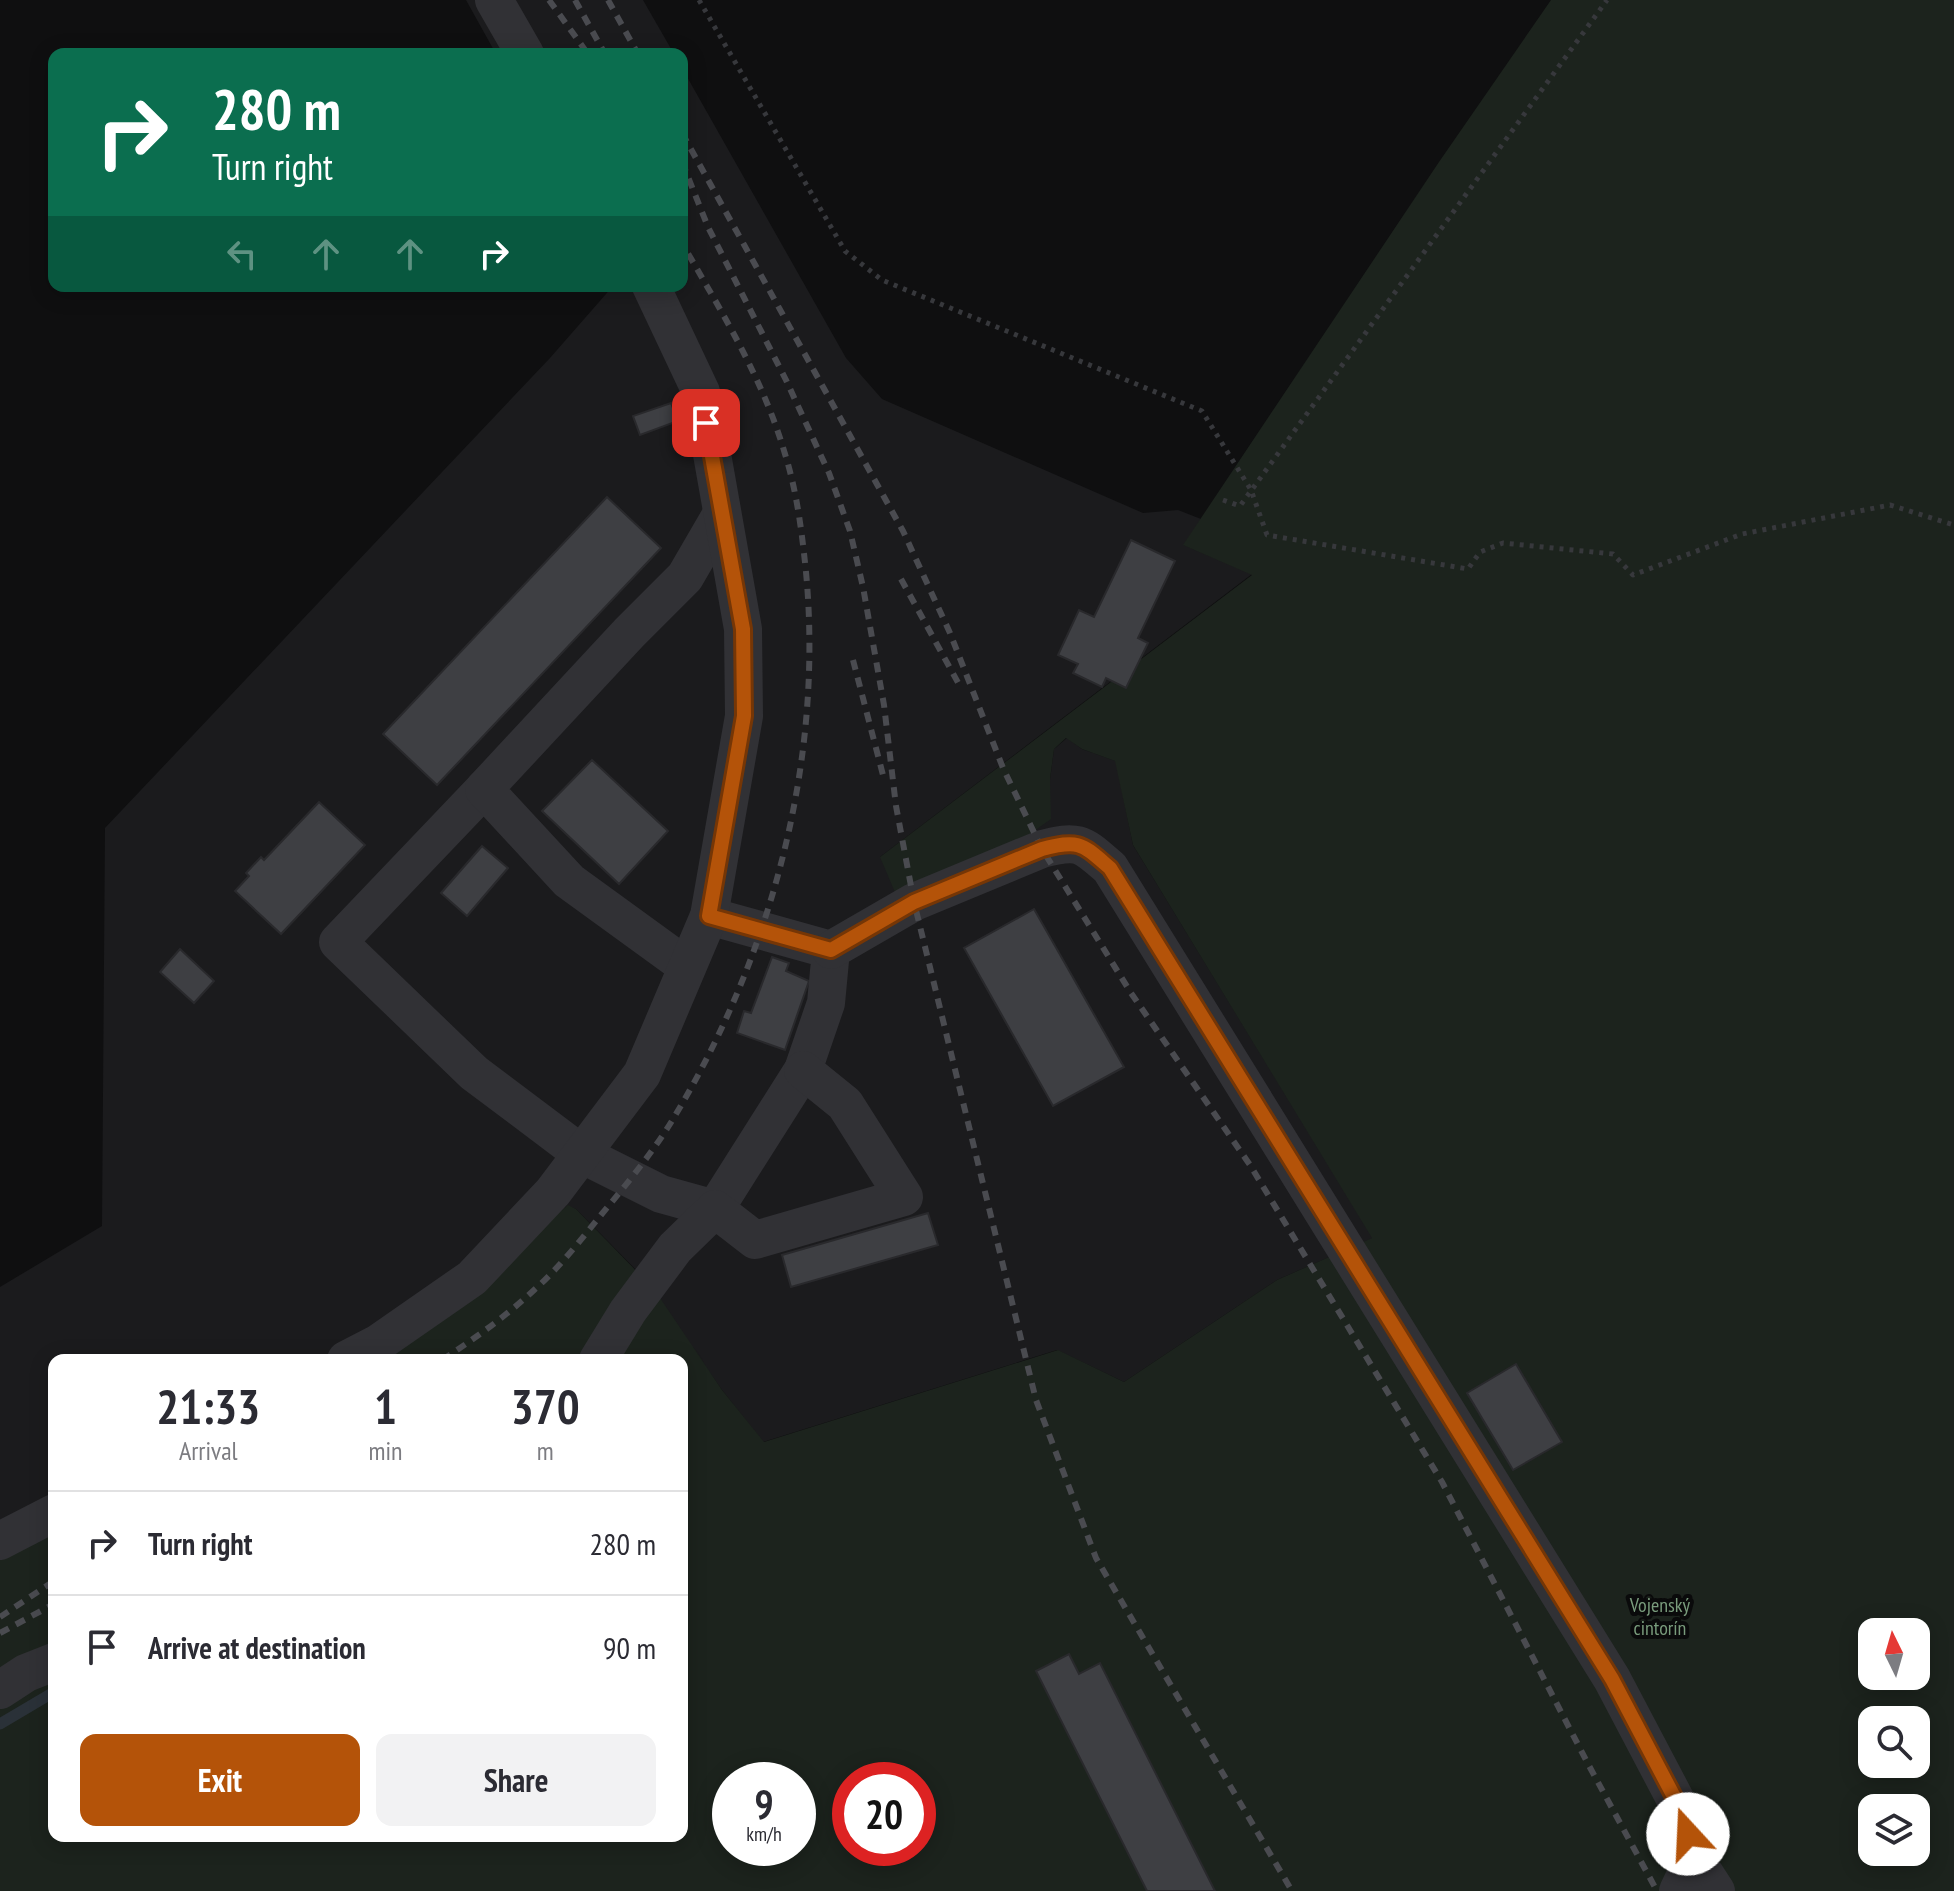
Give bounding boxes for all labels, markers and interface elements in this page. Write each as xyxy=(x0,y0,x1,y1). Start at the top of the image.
text: 280 m xyxy=(212,73,341,145)
icon: right xyxy=(80,80,184,184)
text: Turn right xyxy=(212,143,333,190)
icon: left xyxy=(220,232,264,276)
icon: ahead xyxy=(304,232,348,276)
icon: ahead xyxy=(388,232,432,276)
icon: right xyxy=(472,232,516,276)
pin xyxy=(672,389,740,457)
icon: arrive xyxy=(684,401,728,445)
text: 21:33 xyxy=(156,1375,260,1437)
text: 1 xyxy=(374,1375,397,1437)
text: 370 xyxy=(511,1375,580,1437)
text: Arrival xyxy=(179,1434,238,1467)
text: min xyxy=(368,1434,402,1467)
text: m xyxy=(537,1434,554,1467)
icon: right xyxy=(80,1521,124,1565)
text: Turn right xyxy=(148,1524,252,1563)
text: 280 m xyxy=(590,1524,656,1563)
park label: Vojenský cintorín xyxy=(1629,1592,1691,1641)
north arrow xyxy=(1858,1618,1930,1690)
map controls xyxy=(1858,1618,1930,1866)
icon: arrive xyxy=(80,1625,124,1669)
text: Arrive at destination xyxy=(148,1628,366,1667)
text: 90 m xyxy=(603,1628,656,1667)
button: search xyxy=(1858,1706,1930,1778)
button: Exit xyxy=(80,1734,360,1826)
button: Share xyxy=(376,1734,656,1826)
speed limit sign: 20 xyxy=(832,1762,936,1866)
text: 9 xyxy=(754,1778,774,1830)
position arrow xyxy=(1646,1792,1730,1876)
button: layers xyxy=(1858,1794,1930,1866)
text: km/h xyxy=(746,1821,782,1847)

